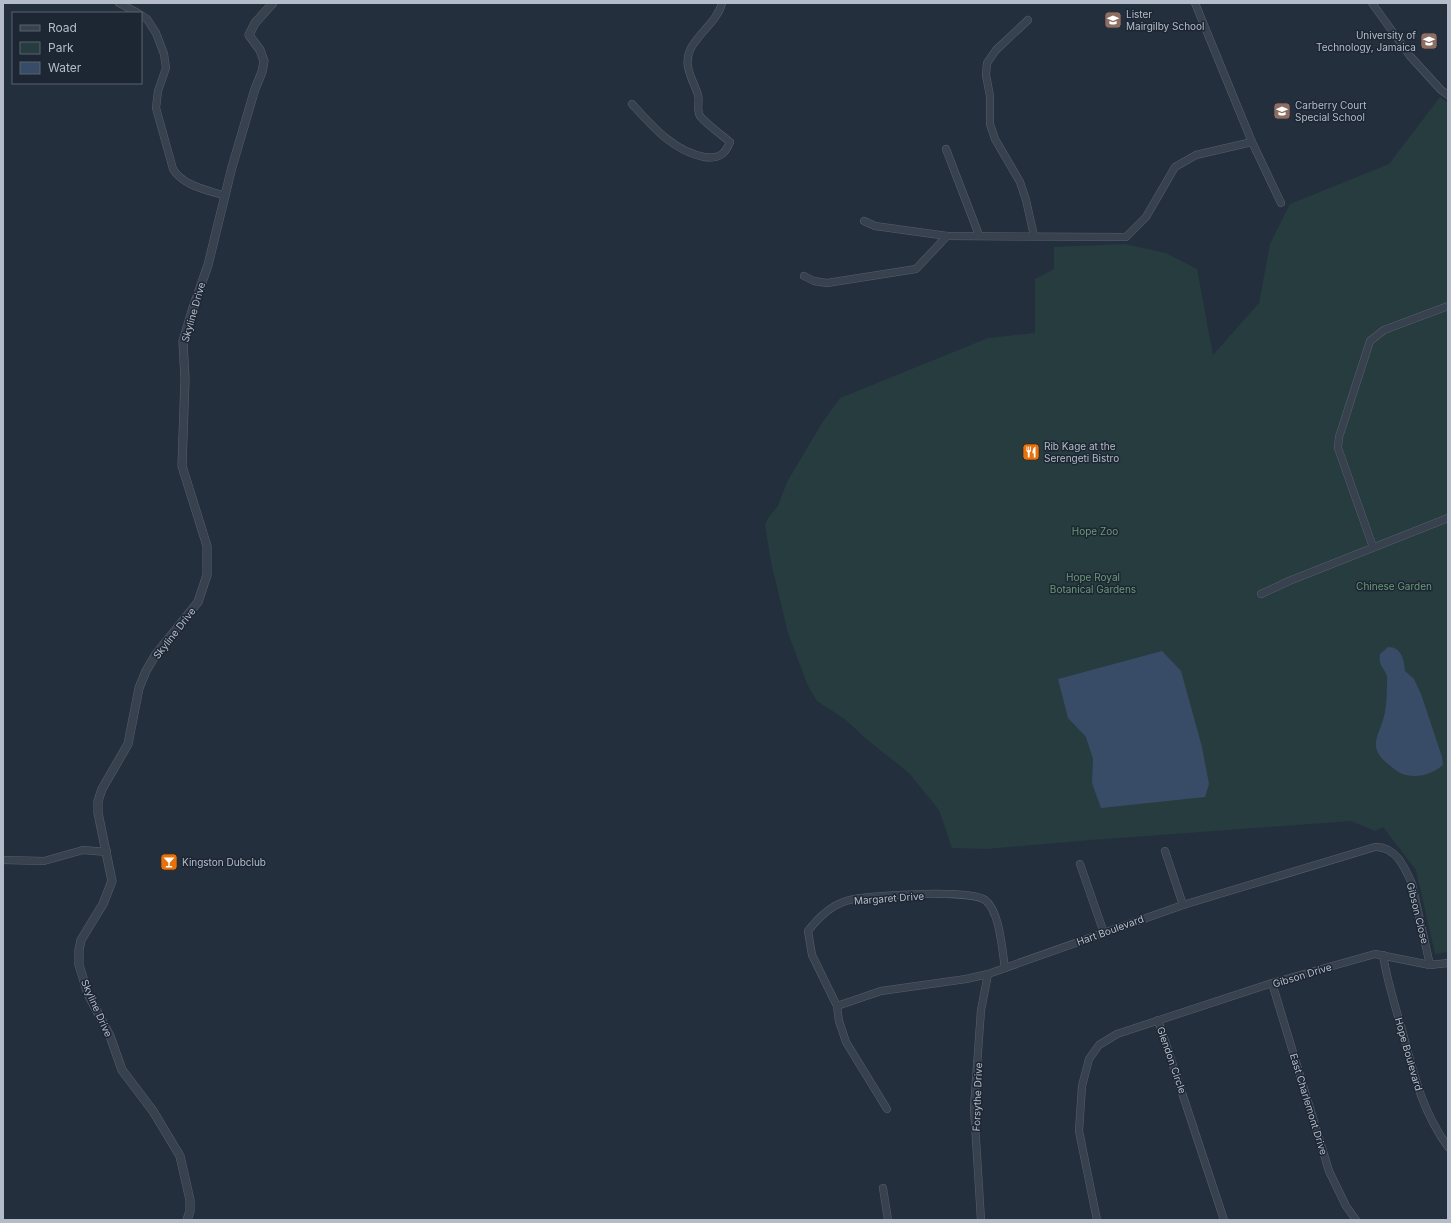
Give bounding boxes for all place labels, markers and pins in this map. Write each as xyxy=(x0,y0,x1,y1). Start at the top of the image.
place label: Lister Mairgilby School xyxy=(1126,8,1204,32)
school or university icon: Lister Mairgilby School xyxy=(1103,10,1123,30)
place label: University of Technology, Jamaica xyxy=(1316,29,1416,53)
school or university icon: University of Technology, Jamaica xyxy=(1419,31,1439,51)
place label: Carberry Court Special School xyxy=(1295,99,1367,123)
school or university icon: Carberry Court Special School xyxy=(1272,101,1292,121)
place label: Rib Kage at the Serengeti Bistro xyxy=(1044,440,1119,464)
restaurant icon: Rib Kage at the Serengeti Bistro xyxy=(1021,442,1041,462)
bar icon: Kingston Dubclub xyxy=(159,852,179,872)
place label: Kingston Dubclub xyxy=(182,856,266,868)

